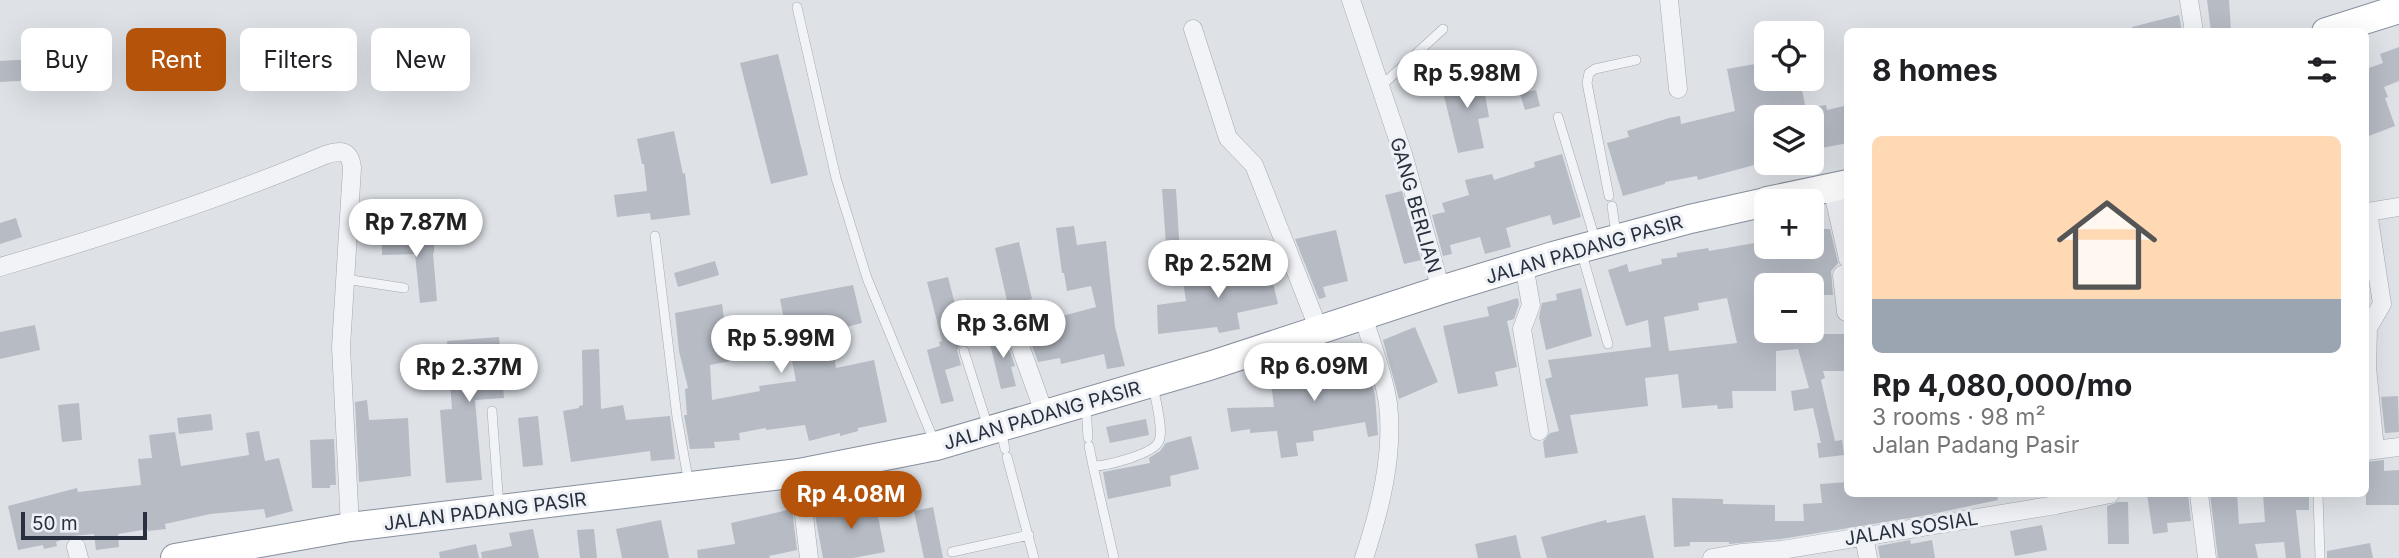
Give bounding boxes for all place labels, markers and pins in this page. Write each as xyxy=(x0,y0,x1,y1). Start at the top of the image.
pin: Rp 5.98M xyxy=(1395,50,1539,110)
pin: Rp 7.87M xyxy=(344,200,488,259)
pin: Rp 2.52M xyxy=(1146,240,1290,300)
pin: Rp 3.6M xyxy=(938,300,1068,360)
pin: Rp 5.99M xyxy=(709,316,853,375)
pin: Rp 2.37M xyxy=(397,344,541,404)
pin: Rp 6.09M xyxy=(1242,344,1386,403)
pin: Rp 4.08M xyxy=(779,472,923,531)

